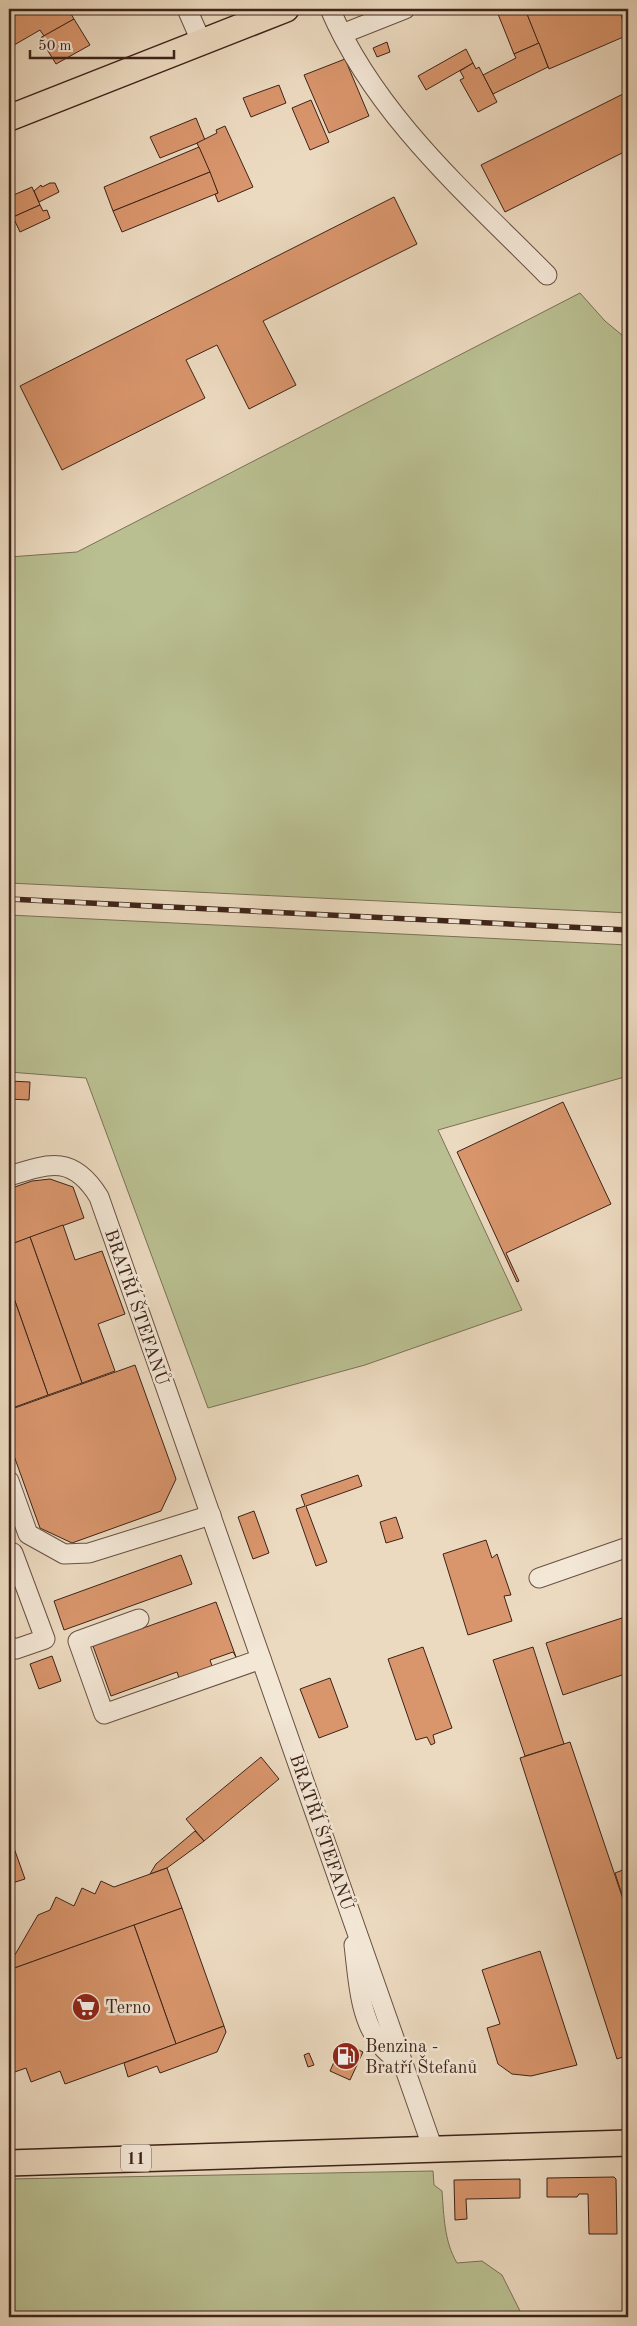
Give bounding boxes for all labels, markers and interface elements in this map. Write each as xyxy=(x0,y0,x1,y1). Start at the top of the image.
scale bar xyxy=(30,28,174,60)
text: 50 m xyxy=(38,39,72,54)
street label: BRATŘÍ ŠTEFANŮ xyxy=(101,1225,176,1388)
street label: BRATŘÍ ŠTEFANŮ xyxy=(286,1750,361,1913)
supermarket icon: Terno xyxy=(71,1992,101,2022)
place label: Terno xyxy=(105,1999,151,2017)
place label: Benzina - Bratří Štefanů xyxy=(365,2038,478,2077)
fuel station icon: Benzina - Bratří Štefanů xyxy=(331,2041,361,2071)
road number: 11 xyxy=(121,2144,151,2172)

